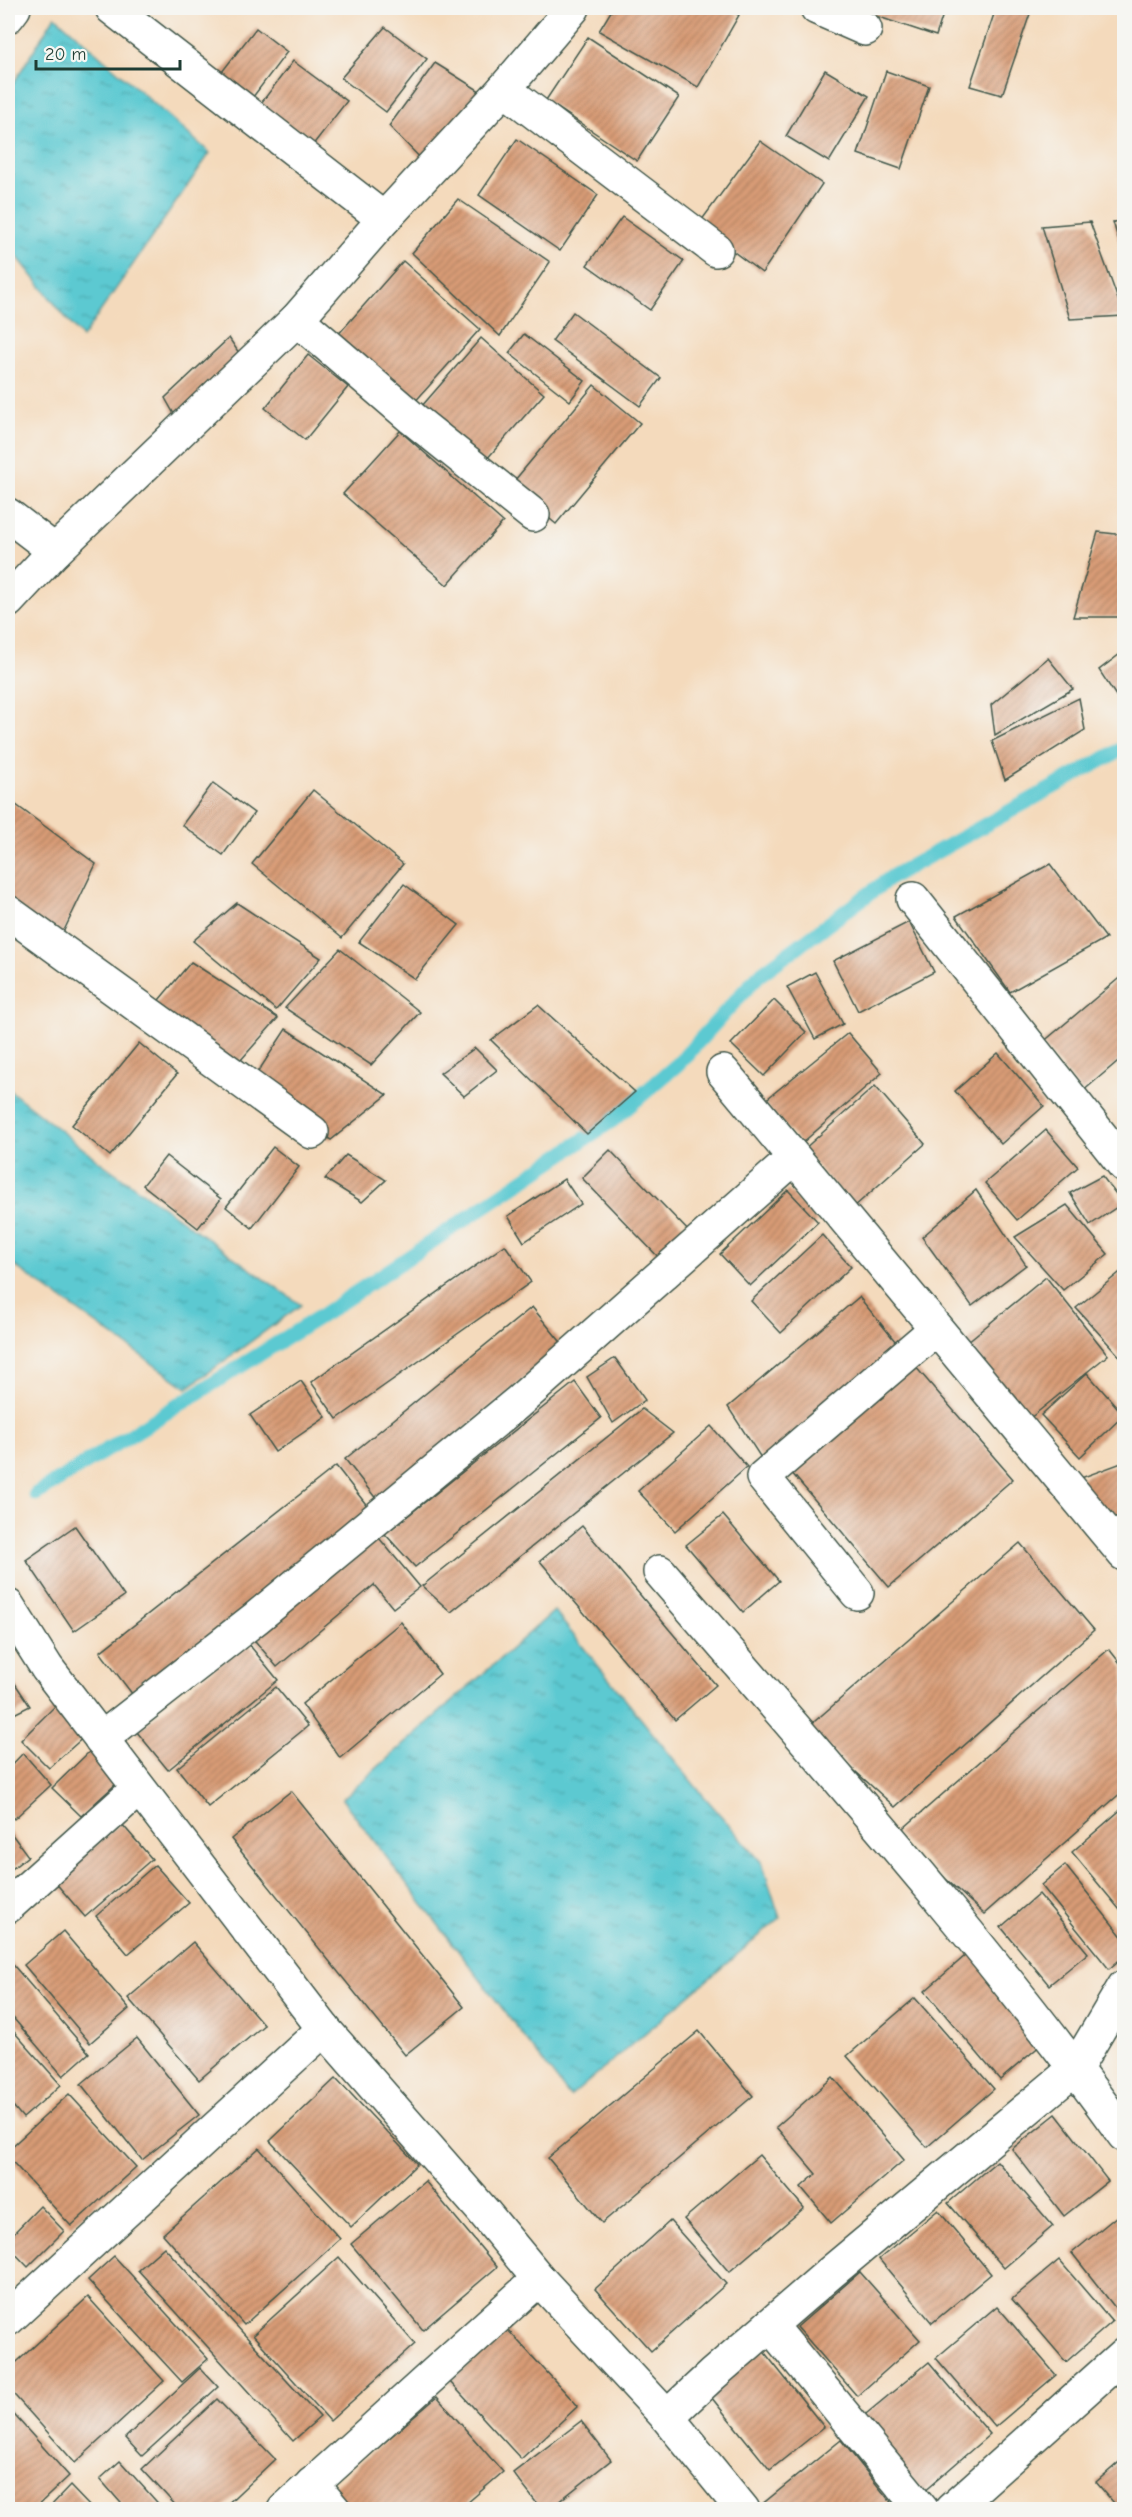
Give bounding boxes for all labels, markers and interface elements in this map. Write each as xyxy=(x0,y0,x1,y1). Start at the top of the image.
scale bar xyxy=(36,33,180,71)
text: 20 m xyxy=(45,44,86,65)

